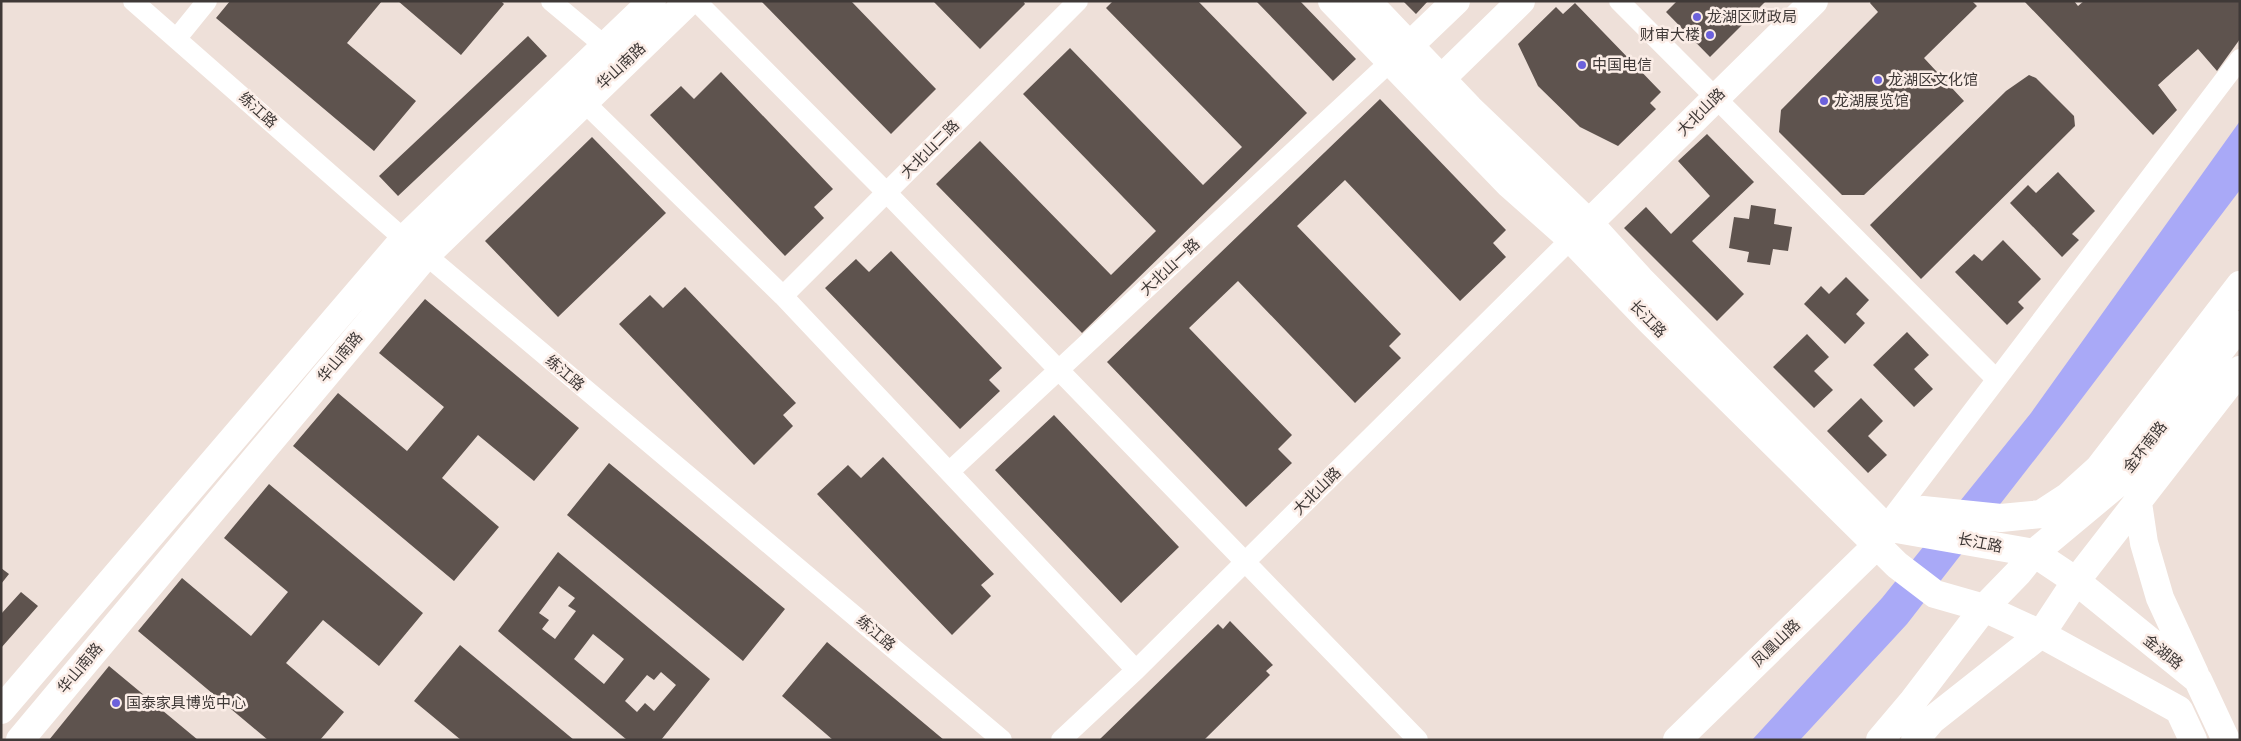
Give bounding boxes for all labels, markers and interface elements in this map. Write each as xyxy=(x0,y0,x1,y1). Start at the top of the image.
place label: 龙湖区财政局 xyxy=(1707,7,1797,26)
marker: 龙湖区财政局 xyxy=(1691,11,1703,23)
place label: 财审大楼 xyxy=(1640,25,1700,44)
marker: 财审大楼 xyxy=(1704,29,1716,41)
street label: 华山南路 xyxy=(592,38,649,93)
place label: 中国电信 xyxy=(1592,55,1652,74)
marker: 中国电信 xyxy=(1576,59,1588,71)
place label: 龙湖区文化馆 xyxy=(1888,70,1978,89)
marker: 龙湖区文化馆 xyxy=(1872,74,1884,86)
street label: 大北山路 xyxy=(1673,84,1729,140)
street label: 练江路 xyxy=(235,88,281,132)
place label: 龙湖展览馆 xyxy=(1834,91,1909,110)
marker: 龙湖展览馆 xyxy=(1818,95,1830,107)
street label: 大北山二路 xyxy=(896,115,963,182)
street label: 大北山一路 xyxy=(1136,234,1204,299)
street label: 长江路 xyxy=(1626,296,1671,341)
street label: 华山南路 xyxy=(313,328,366,386)
street label: 练江路 xyxy=(542,351,589,394)
street label: 金环南路 xyxy=(2119,417,2171,476)
street label: 大北山路 xyxy=(1289,463,1345,519)
street label: 长江路 xyxy=(1956,529,2004,556)
street label: 练江路 xyxy=(853,611,900,654)
street label: 凤凰山路 xyxy=(1747,615,1804,670)
street label: 金湖路 xyxy=(2140,630,2187,673)
street label: 华山南路 xyxy=(53,639,106,697)
place label: 国泰家具博览中心 xyxy=(126,693,246,712)
marker: 国泰家具博览中心 xyxy=(110,697,122,709)

